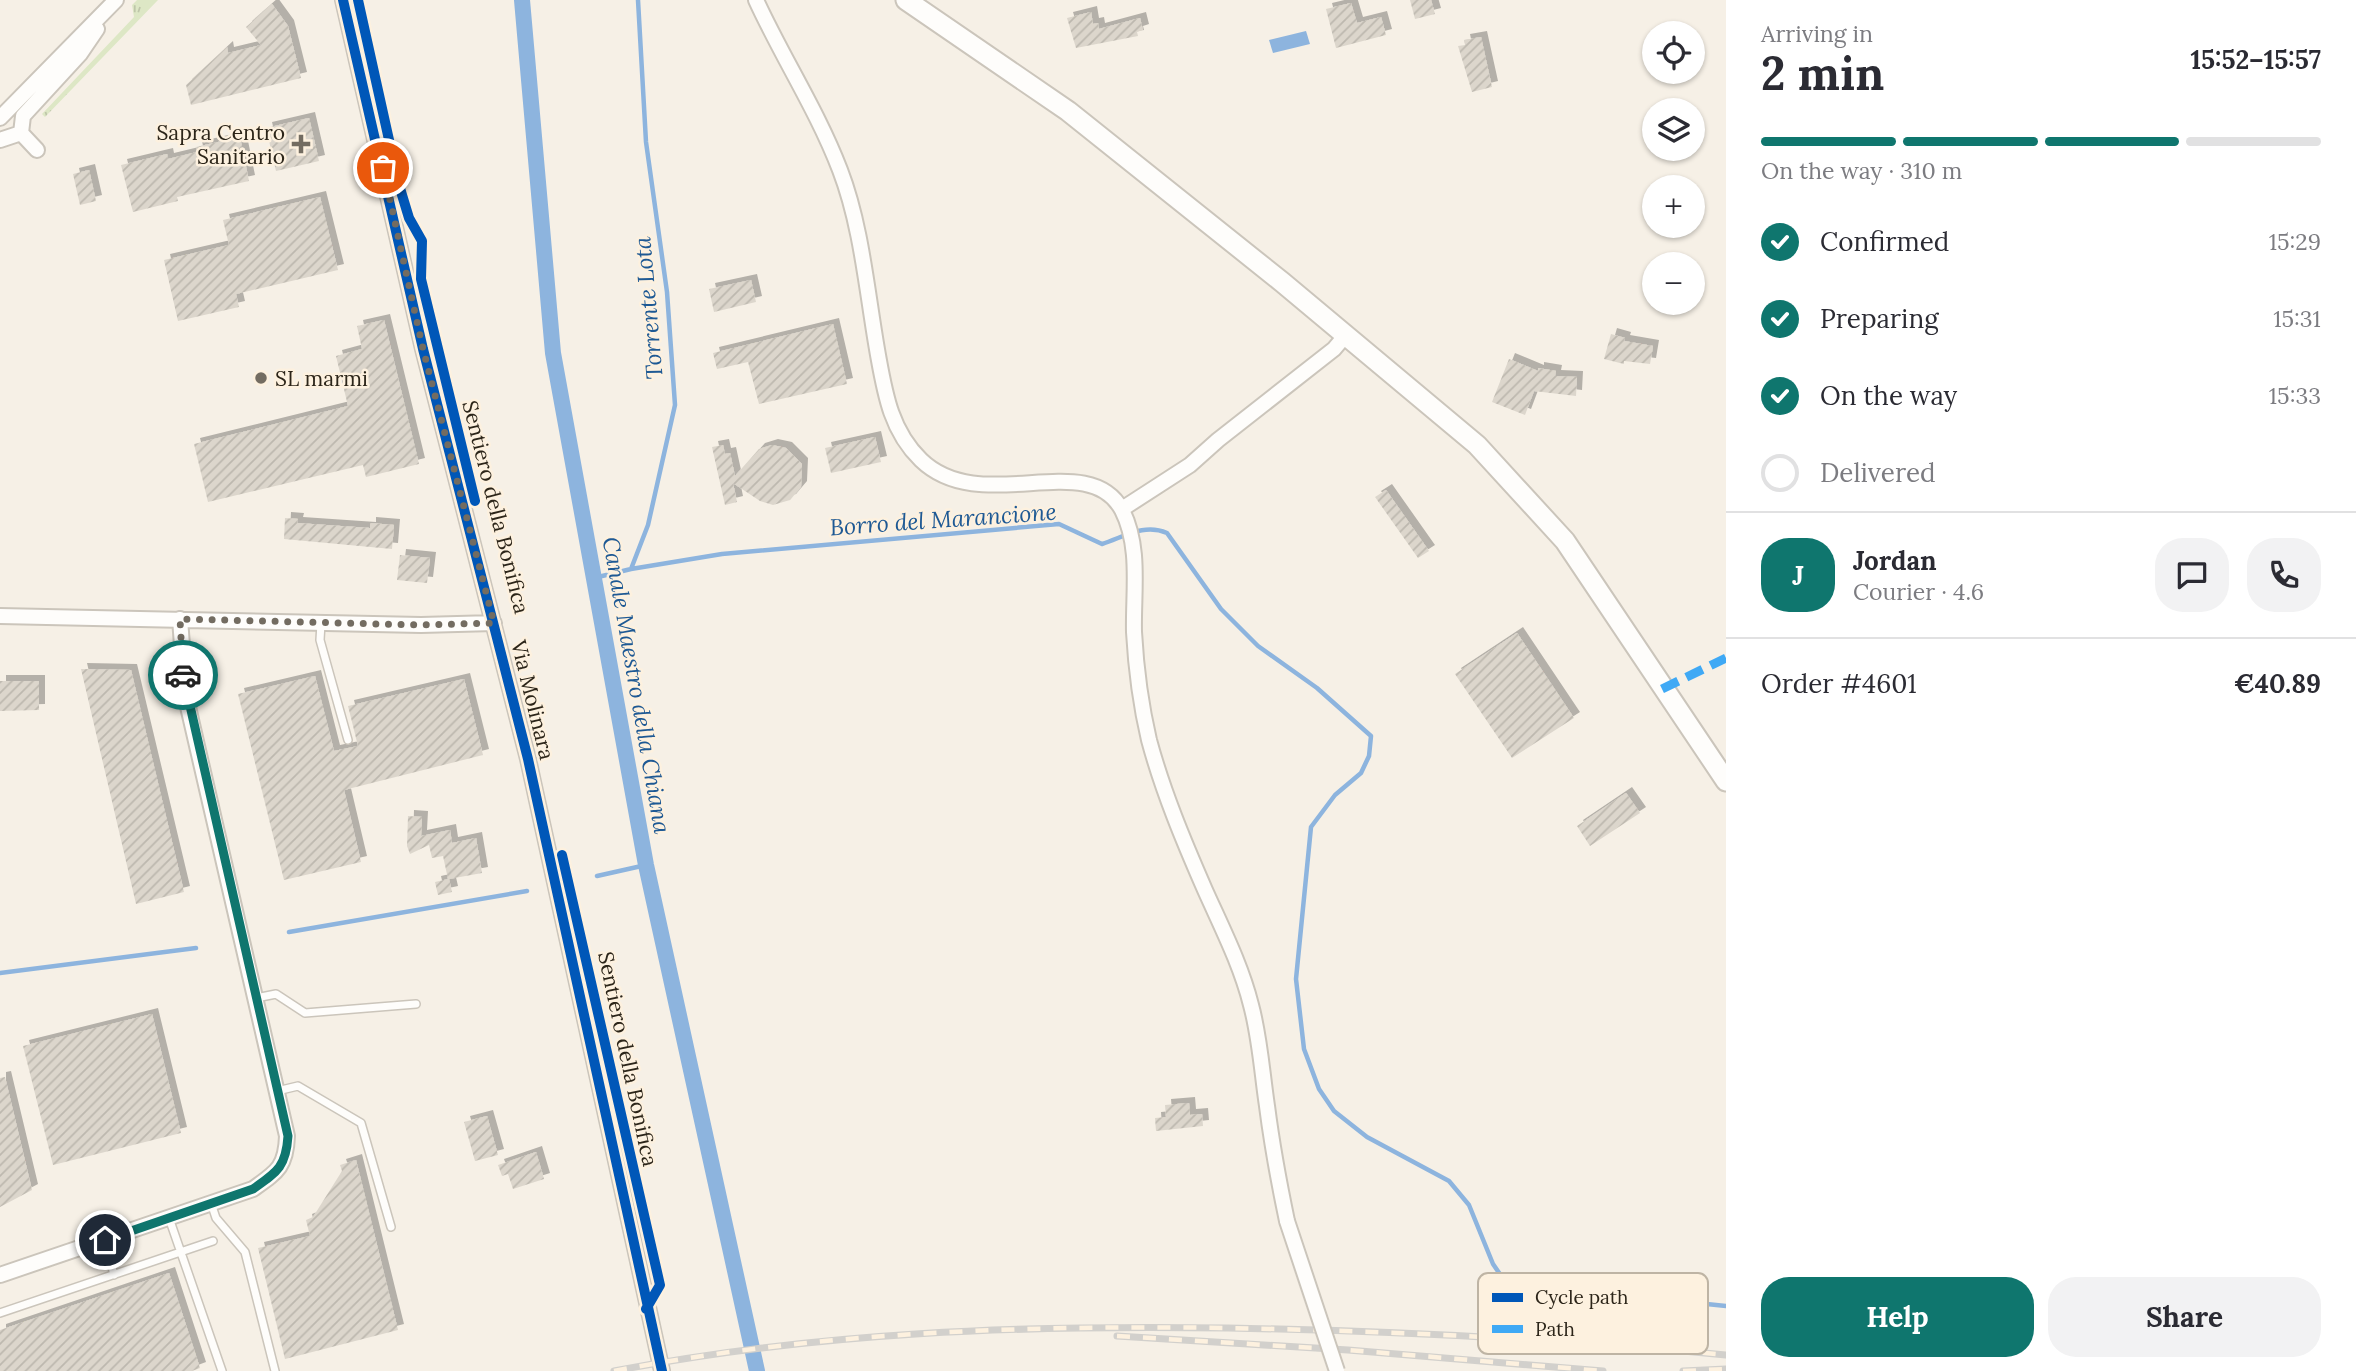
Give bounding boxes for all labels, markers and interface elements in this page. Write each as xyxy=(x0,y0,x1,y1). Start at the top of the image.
text: Arriving in xyxy=(1761,19,1873,48)
map controls xyxy=(1642,21,1705,315)
button: locate xyxy=(1642,21,1705,84)
text: 15:52–15:57 xyxy=(2190,43,2321,76)
text: 2 min xyxy=(1761,44,1884,103)
button: layers xyxy=(1642,98,1705,161)
place label: Sapra Centro Sanitario xyxy=(156,119,285,170)
marker: Sapra Centro Sanitario xyxy=(291,134,311,154)
pin xyxy=(353,138,413,198)
icon: bag xyxy=(364,149,402,187)
text: On the way · 310 m xyxy=(1761,156,1962,185)
button: + xyxy=(1642,175,1705,238)
icon: check xyxy=(1761,223,1799,261)
text: Confirmed xyxy=(1820,225,1949,258)
text: 15:29 xyxy=(2269,227,2321,256)
water label: Torrente Lota xyxy=(627,235,669,380)
button: − xyxy=(1642,252,1705,315)
icon: check xyxy=(1761,300,1799,338)
text: Preparing xyxy=(1820,302,1939,335)
text: 15:31 xyxy=(2273,304,2321,333)
place label: SL marmi xyxy=(275,365,368,392)
marker: SL marmi xyxy=(253,370,269,386)
icon: check xyxy=(1761,377,1799,415)
text: On the way xyxy=(1820,379,1957,412)
text: 15:33 xyxy=(2269,381,2321,410)
street label: Sentiero della Bonifica xyxy=(456,398,536,617)
text: Delivered xyxy=(1820,456,1936,489)
water label: Borro del Marancione xyxy=(829,497,1057,541)
water label: Canale Maestro della Chiana xyxy=(597,534,677,836)
button: chat xyxy=(2155,538,2229,612)
button: phone xyxy=(2247,538,2321,612)
text: Jordan xyxy=(1853,544,1937,577)
text: J xyxy=(1792,559,1804,592)
text: Courier · 4.6 xyxy=(1853,577,1984,606)
street label: Via Molinara xyxy=(505,637,561,763)
courier xyxy=(148,640,218,710)
icon: car xyxy=(164,656,202,694)
text: Order #4601 xyxy=(1761,667,1917,700)
text: €40.89 xyxy=(2234,667,2321,700)
street label: Sentiero della Bonifica xyxy=(592,949,664,1169)
pin xyxy=(75,1210,135,1270)
icon: home xyxy=(86,1221,124,1259)
legend xyxy=(1478,1273,1708,1354)
button: Help xyxy=(1761,1277,2034,1357)
button: Share xyxy=(2048,1277,2321,1357)
text: Cycle path xyxy=(1535,1285,1628,1309)
text: Path xyxy=(1535,1317,1575,1341)

